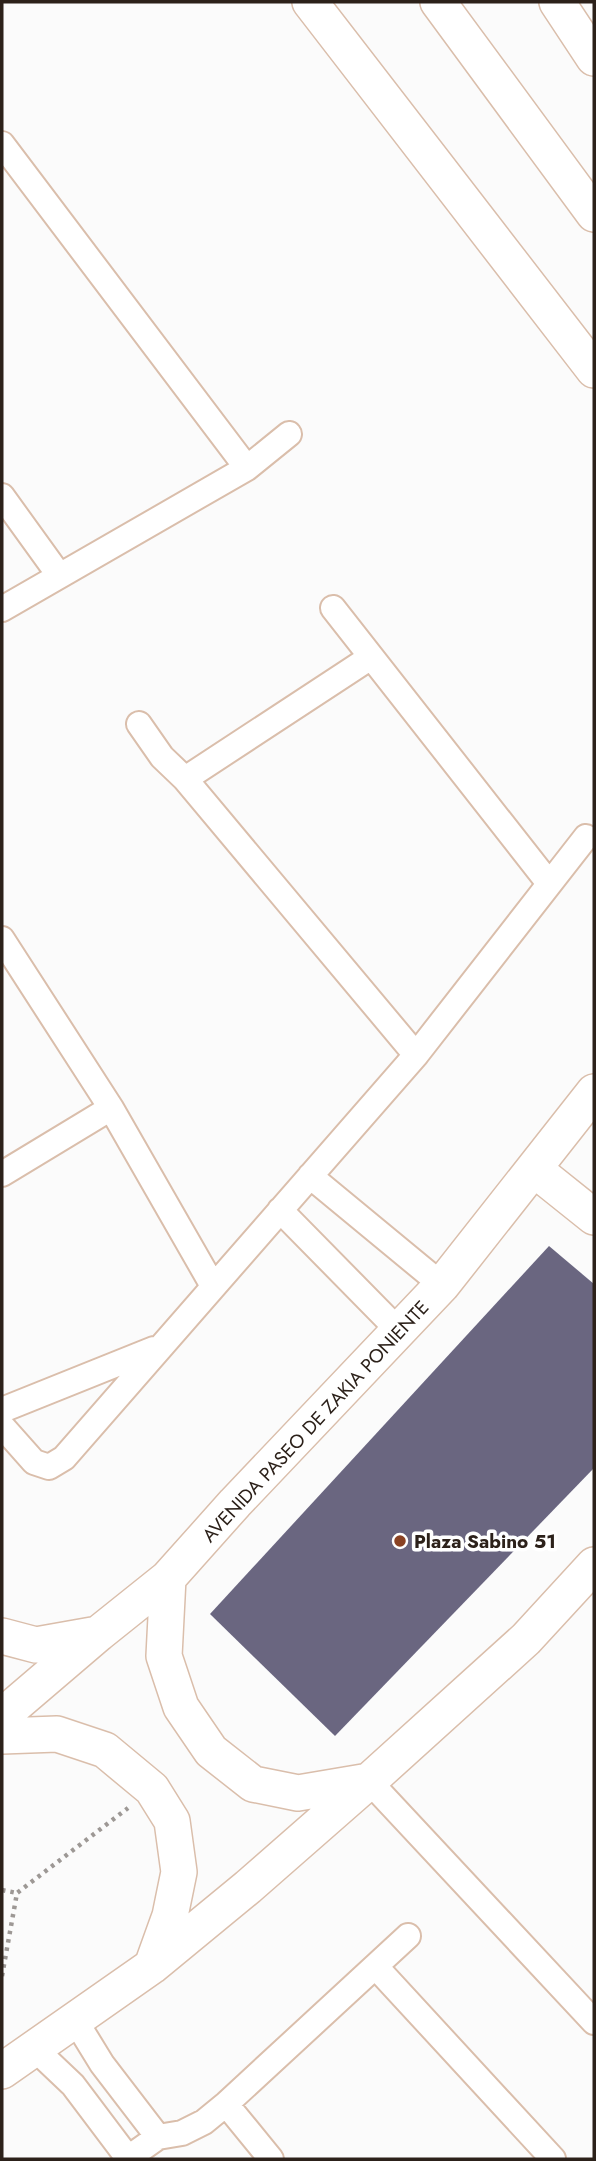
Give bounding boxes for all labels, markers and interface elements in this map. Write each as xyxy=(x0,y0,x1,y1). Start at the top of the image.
street label: AVENIDA PASEO DE ZAKIA PONIENTE xyxy=(196,1295,435,1548)
place label: Plaza Sabino 51 xyxy=(414,1528,556,1555)
marker: Plaza Sabino 51 xyxy=(392,1533,408,1549)

